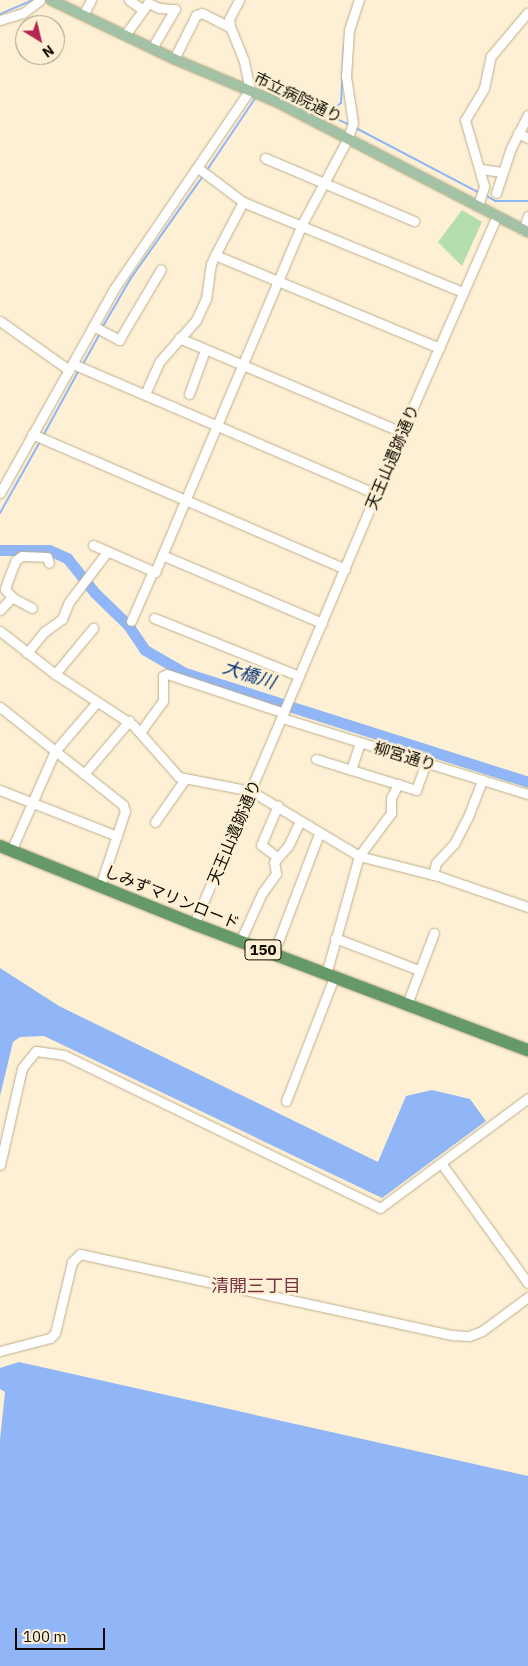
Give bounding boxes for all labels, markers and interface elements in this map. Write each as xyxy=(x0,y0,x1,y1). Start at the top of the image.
north arrow xyxy=(15,15,65,65)
text: N xyxy=(39,41,58,62)
street label: 市立病院通り xyxy=(251,67,345,127)
street label: 天王山遺跡通り xyxy=(361,402,423,512)
water label: 大橋川 xyxy=(220,656,278,694)
street label: 柳宮通り xyxy=(372,737,438,775)
street label: 天王山遺跡通り xyxy=(203,777,265,887)
street label: しみずマリンロード xyxy=(102,861,242,933)
road number: 150 xyxy=(244,938,282,962)
district label: 清開三丁目 xyxy=(211,1275,301,1297)
scale bar xyxy=(18,1618,108,1650)
text: 100 m xyxy=(23,1627,67,1646)

